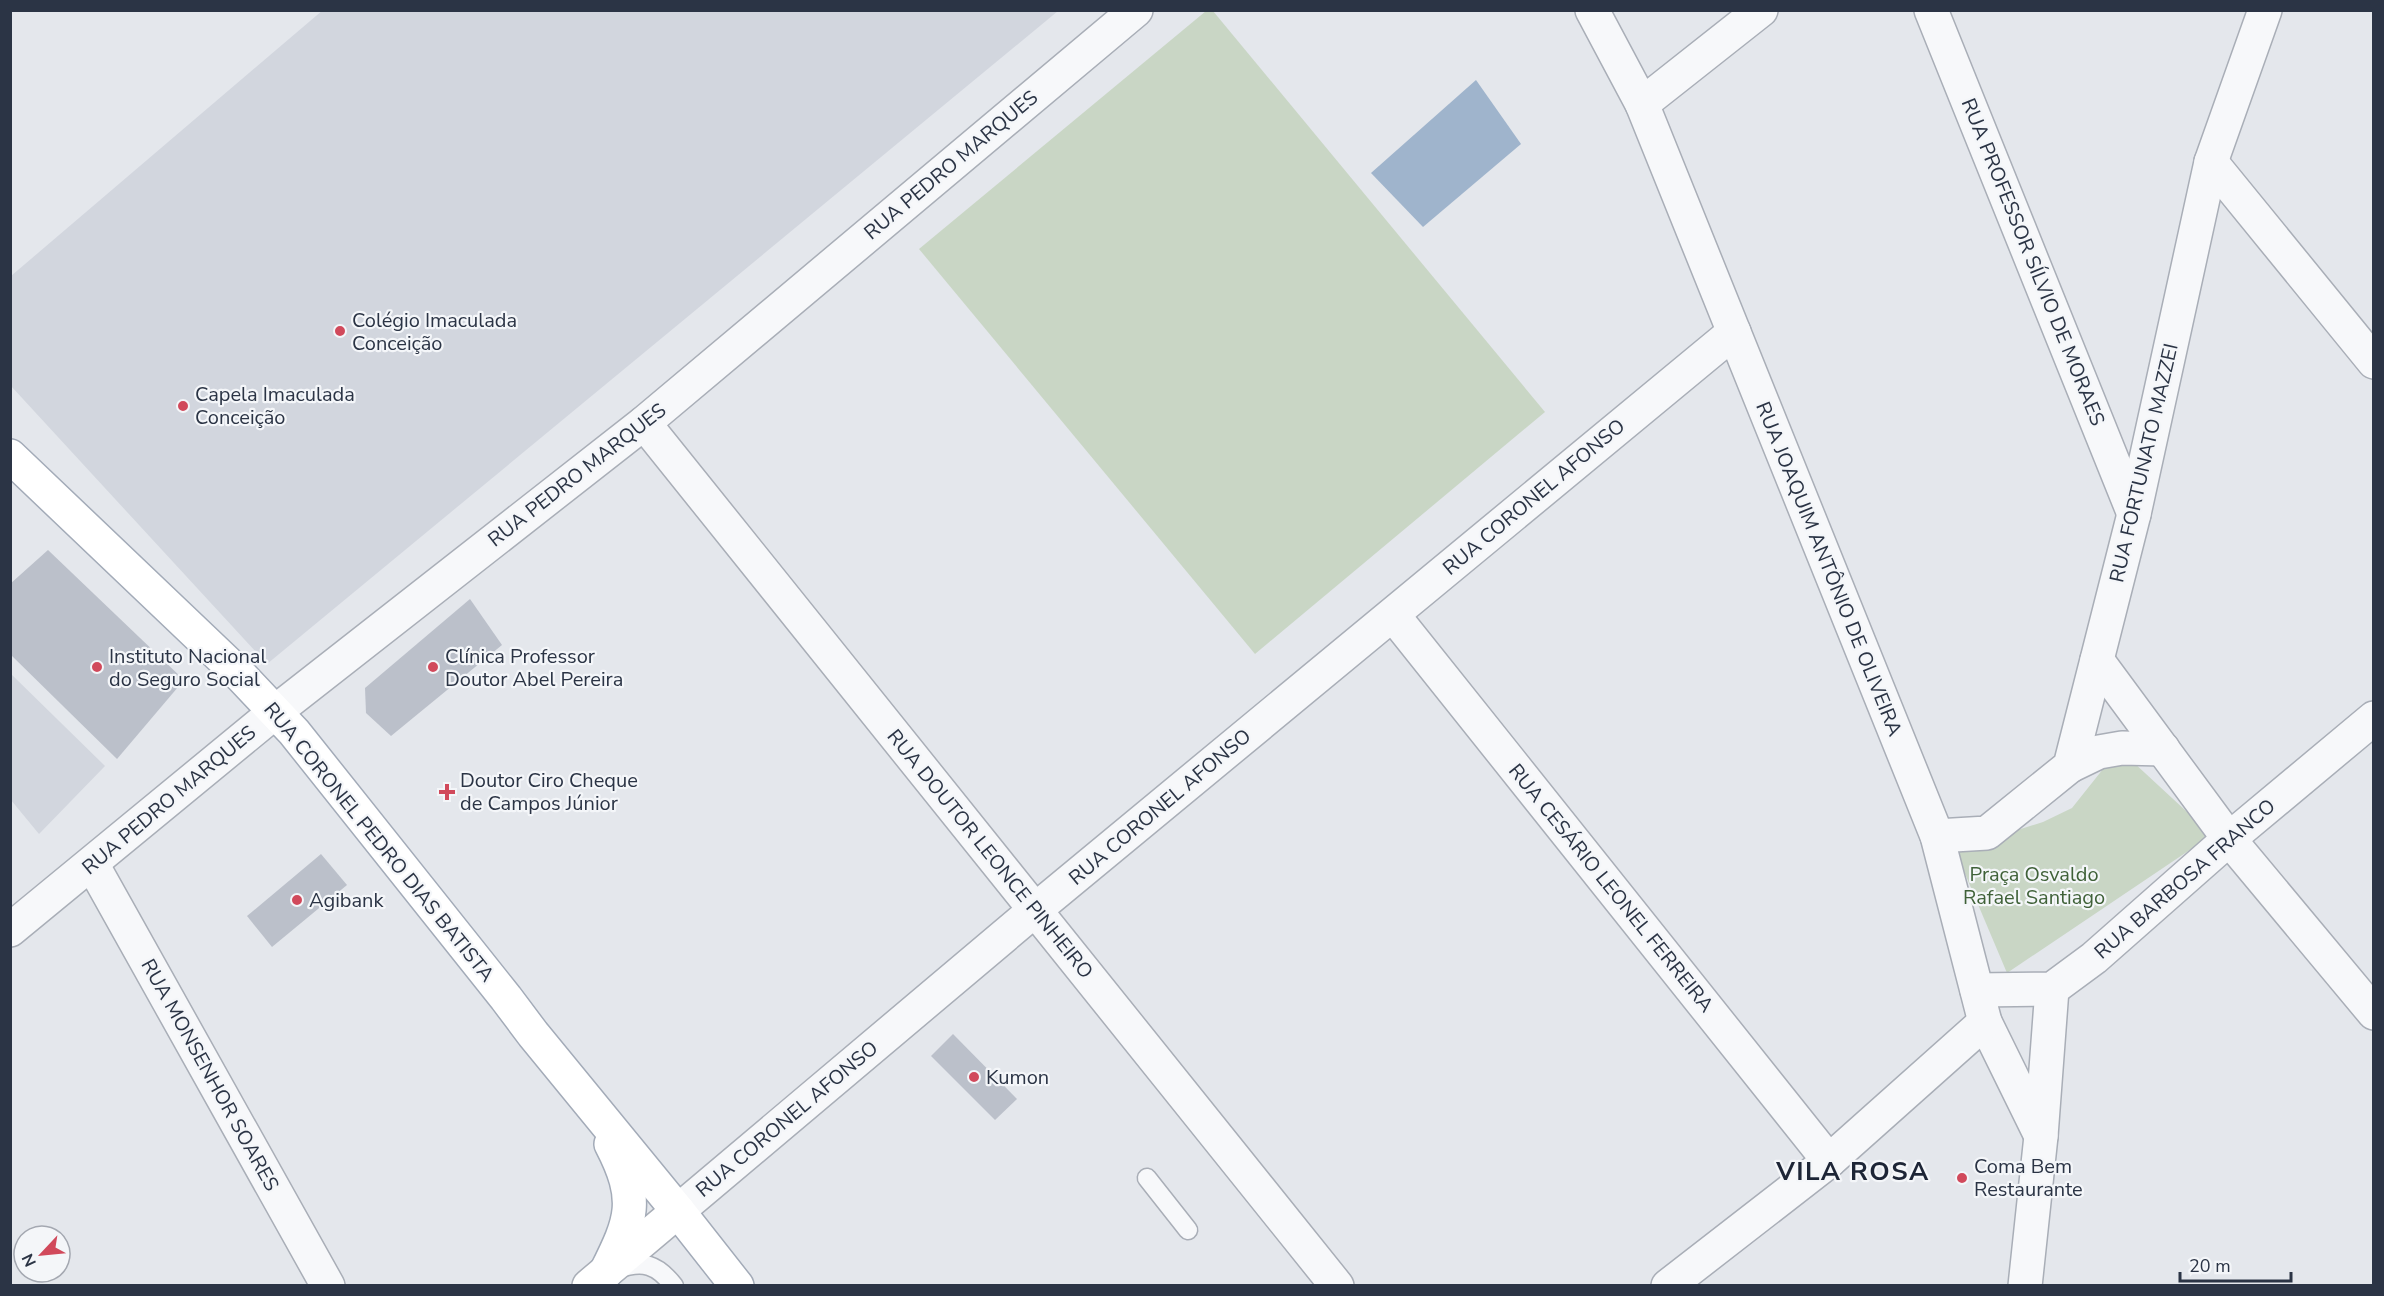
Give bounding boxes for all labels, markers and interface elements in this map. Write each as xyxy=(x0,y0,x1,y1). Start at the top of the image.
street label: RUA PEDRO MARQUES xyxy=(858,84,1044,246)
street label: RUA PROFESSOR SÍLVIO DE MORAES xyxy=(1955,94,2111,430)
place label: Colégio Imaculada Conceição xyxy=(352,307,517,357)
marker: Colégio Imaculada Conceição xyxy=(333,324,347,338)
street label: RUA FORTUNATO MAZZEI xyxy=(2103,341,2185,585)
place label: Capela Imaculada Conceição xyxy=(195,381,355,431)
street label: RUA PEDRO MARQUES xyxy=(482,397,672,553)
street label: RUA JOAQUIM ANTÔNIO DE OLIVEIRA xyxy=(1749,398,1909,741)
marker: Capela Imaculada Conceição xyxy=(176,399,190,413)
street label: RUA CORONEL AFONSO xyxy=(1437,413,1631,581)
place label: Instituto Nacional do Seguro Social xyxy=(109,643,266,693)
place label: Clínica Professor Doutor Abel Pereira xyxy=(445,643,623,693)
marker: Instituto Nacional do Seguro Social xyxy=(90,660,104,674)
marker: Clínica Professor Doutor Abel Pereira xyxy=(426,660,440,674)
street label: RUA CORONEL PEDRO DIAS BATISTA xyxy=(258,697,501,988)
street label: RUA PEDRO MARQUES xyxy=(76,719,262,881)
street label: RUA CORONEL AFONSO xyxy=(1063,723,1257,891)
street label: RUA DOUTOR LEONCE PINHEIRO xyxy=(881,724,1099,984)
street label: RUA CESÁRIO LEONEL FERREIRA xyxy=(1502,758,1720,1018)
place label: Doutor Ciro Cheque de Campos Júnior xyxy=(460,767,638,817)
marker: Doutor Ciro Cheque de Campos Júnior xyxy=(438,783,456,801)
street label: RUA BARBOSA FRANCO xyxy=(2089,793,2281,965)
park label: Praça Osvaldo Rafael Santiago xyxy=(1963,861,2105,911)
place label: Agibank xyxy=(309,887,384,914)
marker: Agibank xyxy=(290,893,304,907)
street label: RUA MONSENHOR SOARES xyxy=(135,954,285,1196)
street label: RUA CORONEL AFONSO xyxy=(690,1035,884,1203)
place label: Kumon xyxy=(986,1064,1049,1091)
marker: Kumon xyxy=(967,1070,981,1084)
place label: Coma Bem Restaurante xyxy=(1974,1153,2083,1203)
district label: VILA ROSA xyxy=(1775,1154,1930,1189)
marker: Coma Bem Restaurante xyxy=(1955,1171,1969,1185)
north arrow xyxy=(12,1224,72,1284)
scale bar xyxy=(2180,1245,2291,1283)
text: N xyxy=(17,1250,42,1270)
text: 20 m xyxy=(2189,1254,2231,1278)

